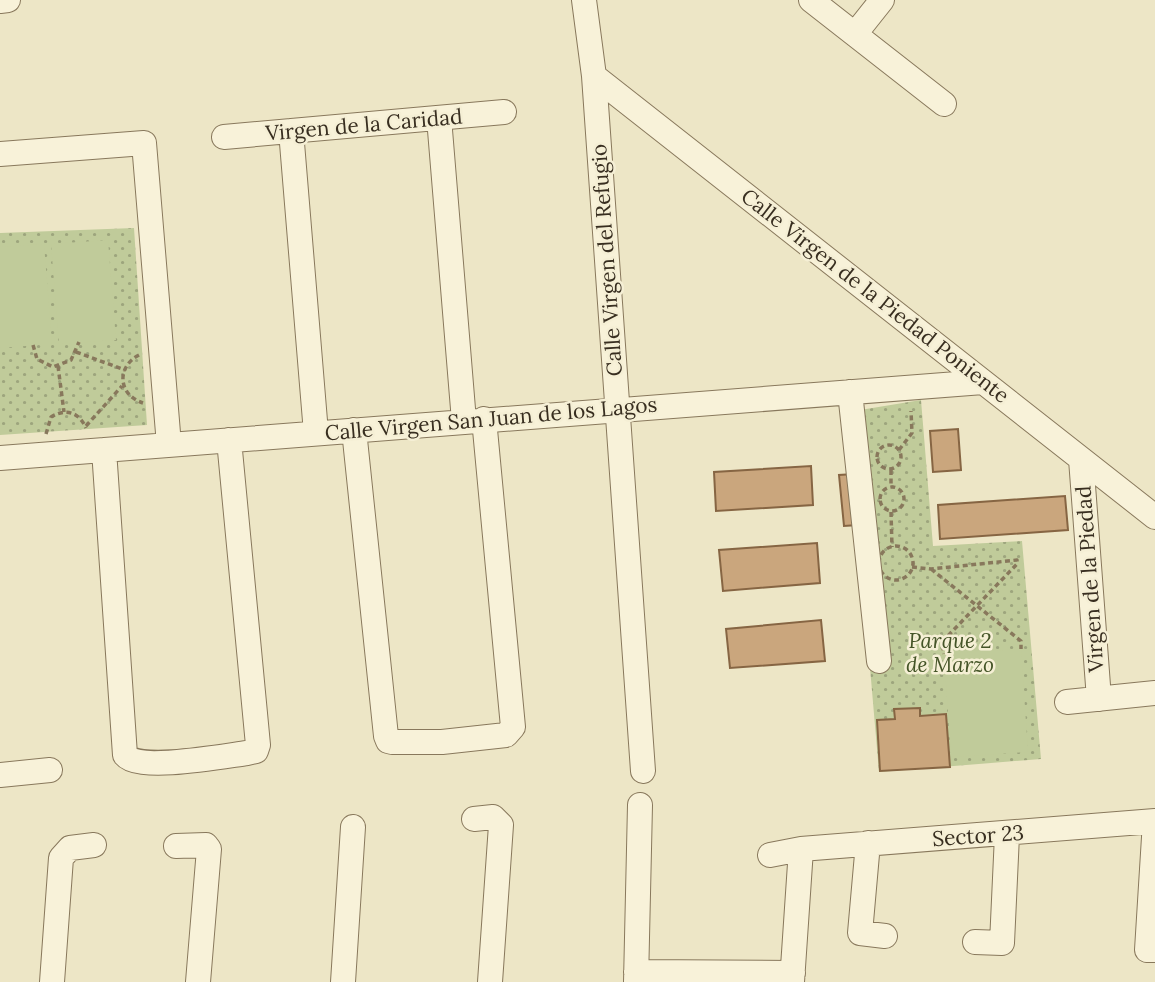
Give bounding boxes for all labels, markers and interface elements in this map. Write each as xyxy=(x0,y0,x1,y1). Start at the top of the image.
street label: Virgen de la Caridad xyxy=(263,102,463,147)
street label: Calle Virgen del Refugio xyxy=(585,143,628,377)
street label: Calle Virgen de la Piedad Poniente xyxy=(736,182,1015,409)
street label: Calle Virgen San Juan de los Lagos xyxy=(324,391,658,446)
street label: Virgen de la Piedad xyxy=(1070,485,1110,674)
park label: Parque 2 de Marzo xyxy=(906,627,994,678)
street label: Sector 23 xyxy=(931,819,1025,852)

